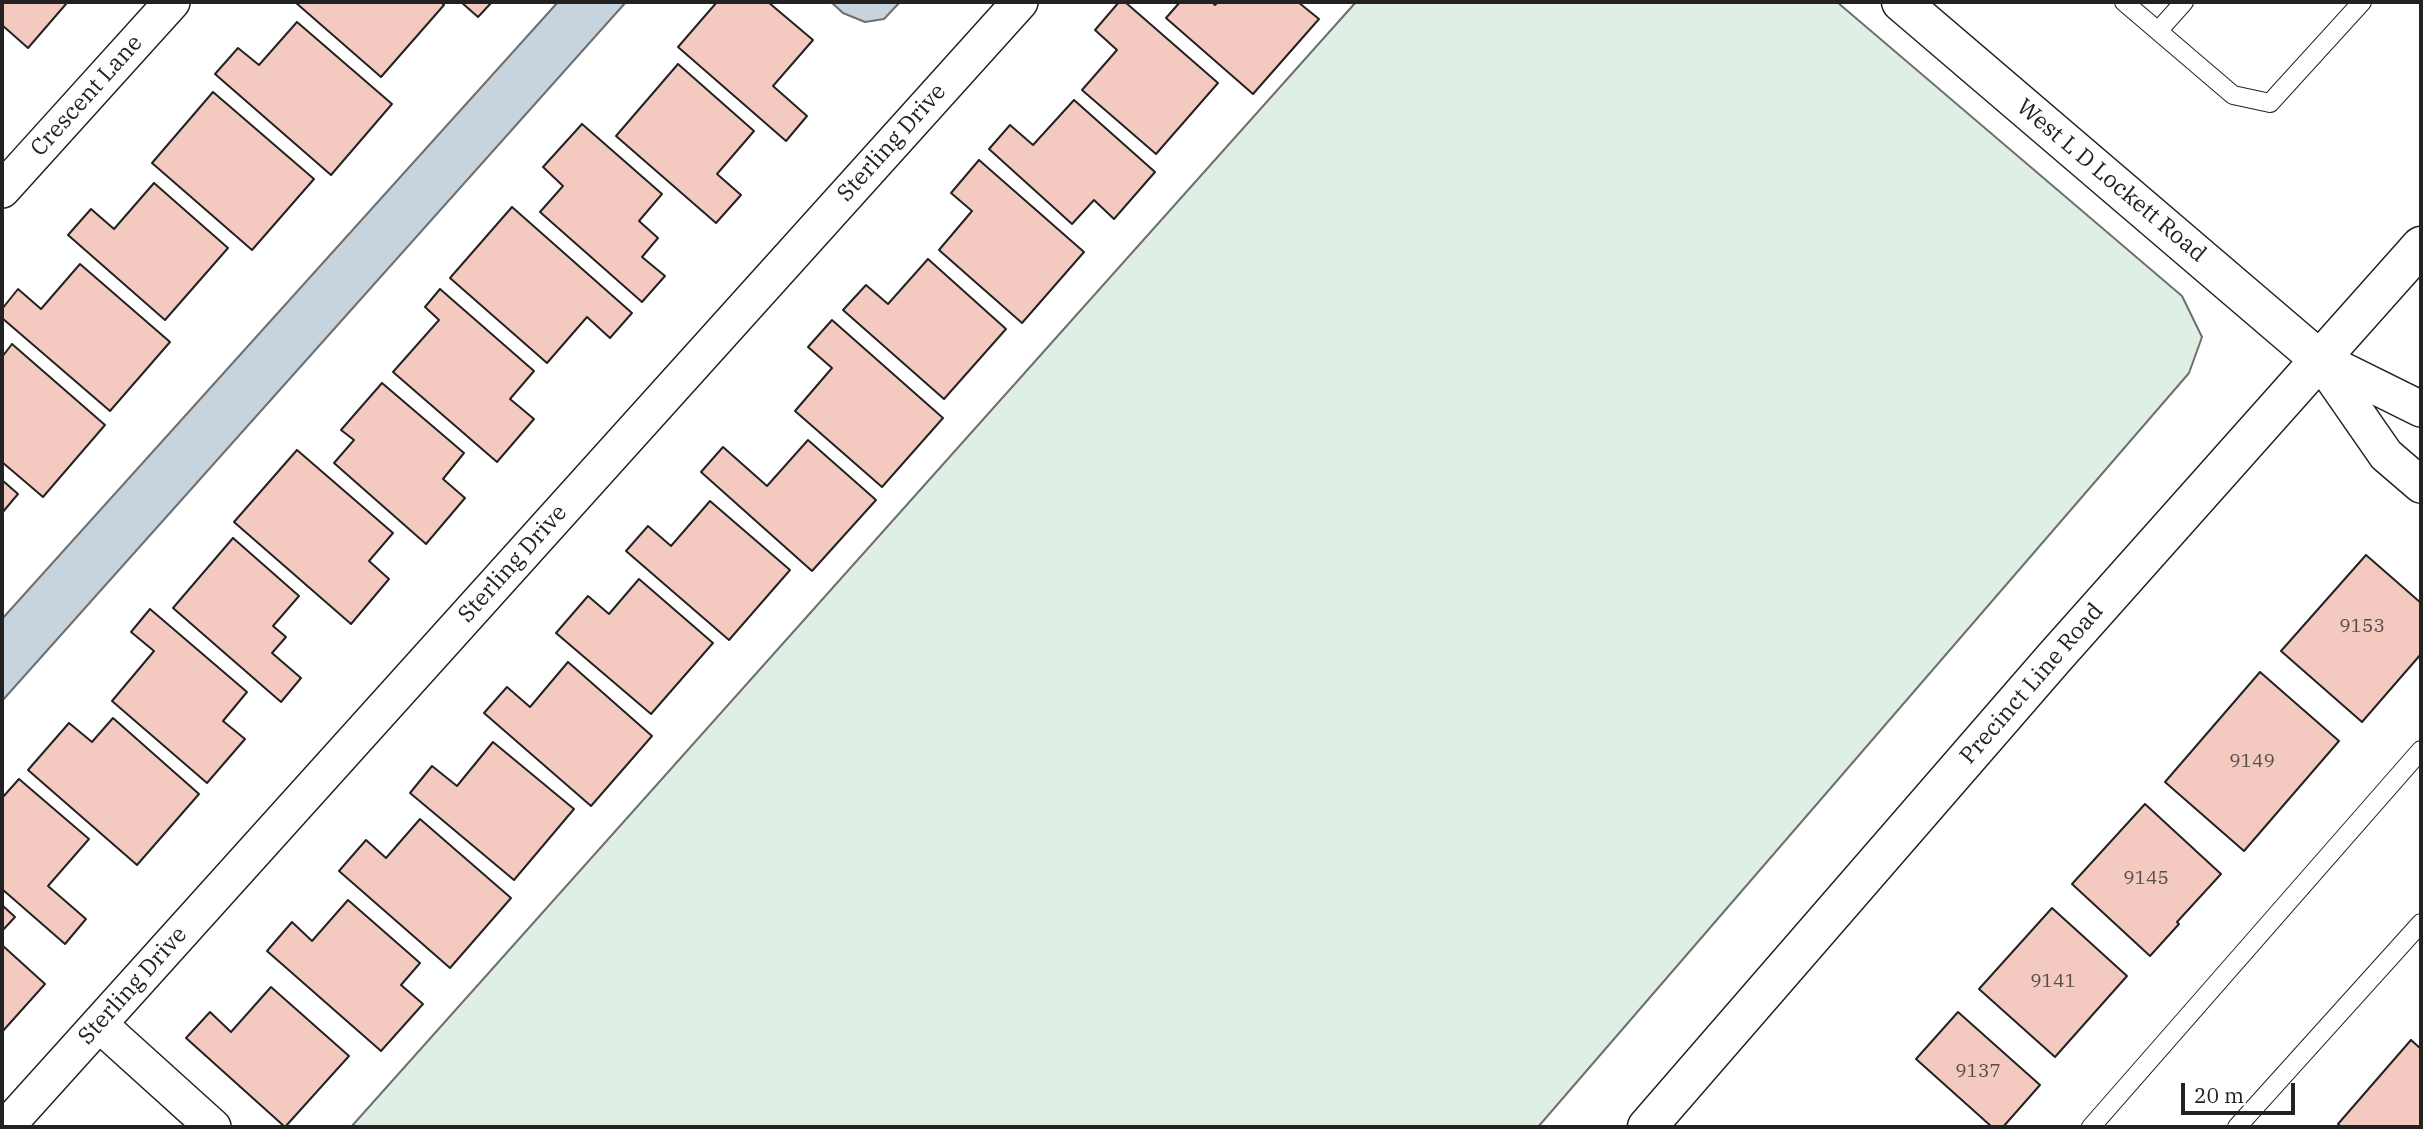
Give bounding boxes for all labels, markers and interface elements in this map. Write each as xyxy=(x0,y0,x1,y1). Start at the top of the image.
street label: Crescent Lane xyxy=(25,30,149,162)
street label: Sterling Drive xyxy=(832,78,952,208)
street label: West L D Lockett Road xyxy=(2011,94,2211,268)
street label: Sterling Drive xyxy=(453,499,573,629)
street label: Precinct Line Road xyxy=(1955,598,2109,770)
house number: 9153 xyxy=(2339,616,2385,638)
house number: 9149 xyxy=(2229,751,2275,773)
house number: 9145 xyxy=(2123,868,2169,890)
street label: Sterling Drive xyxy=(73,921,193,1051)
house number: 9141 xyxy=(2030,971,2076,993)
house number: 9137 xyxy=(1955,1061,2001,1083)
scale bar xyxy=(2185,1070,2299,1114)
text: 20 m xyxy=(2194,1081,2244,1109)

